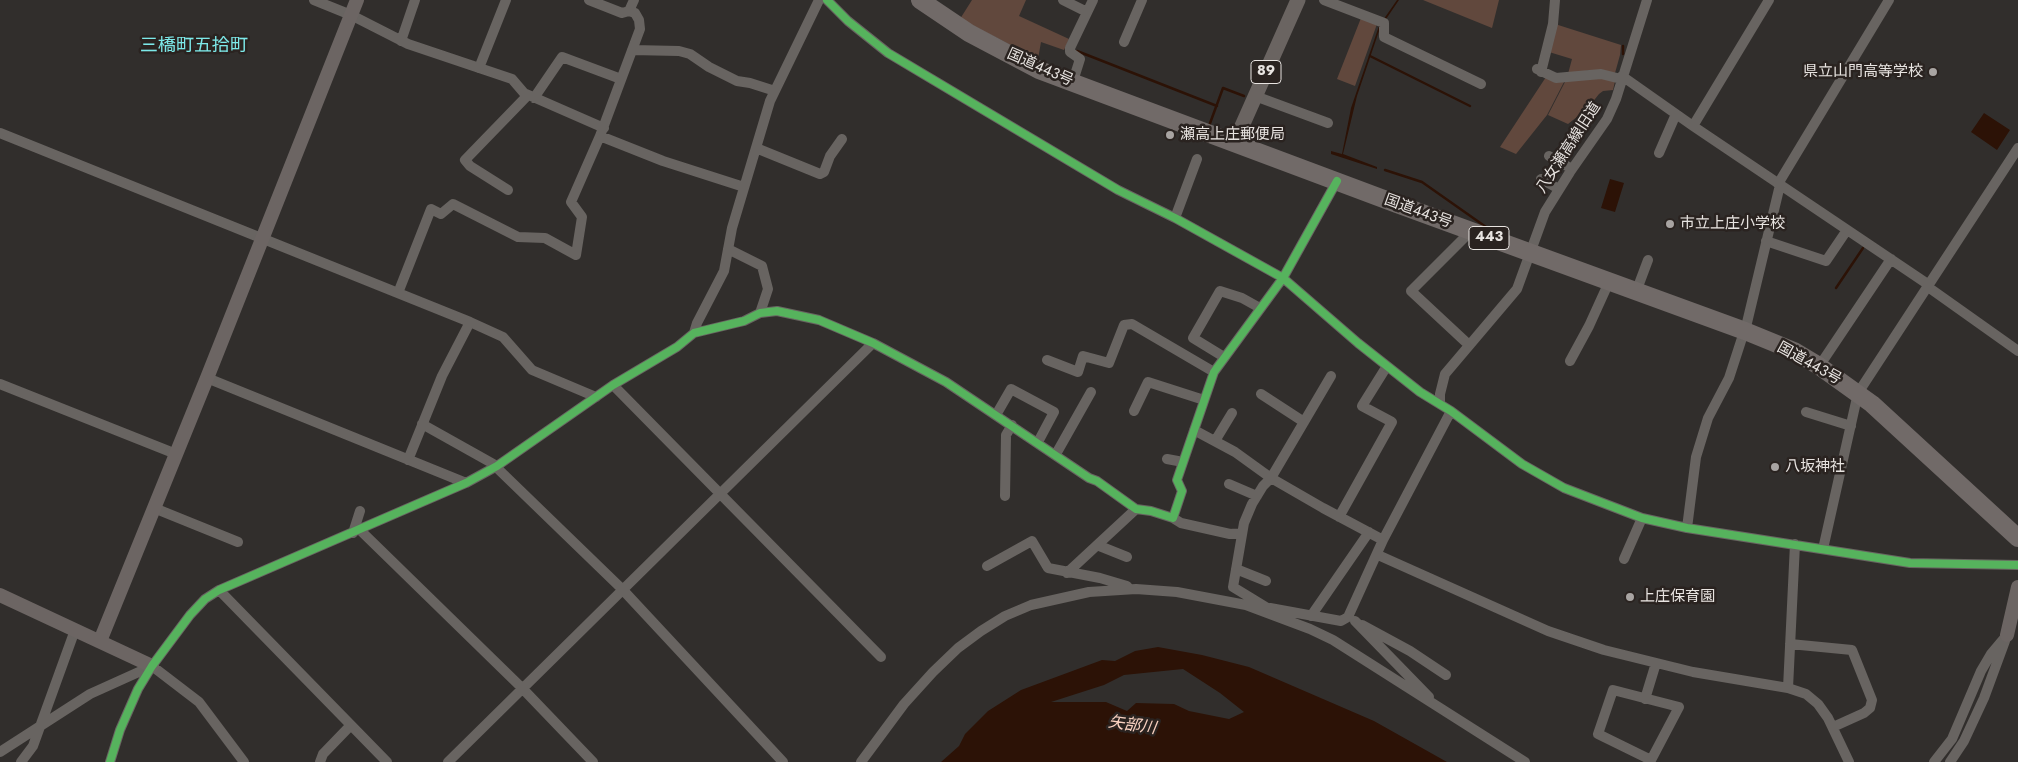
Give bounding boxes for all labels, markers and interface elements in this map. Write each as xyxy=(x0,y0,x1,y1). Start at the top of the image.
district label: 三橋町五拾町 xyxy=(140,36,248,58)
street label: 国道443号 xyxy=(1004,45,1076,91)
road number: 89 xyxy=(1251,61,1281,84)
place label: 県立山門高等学校 xyxy=(1803,63,1923,81)
marker: 県立山門高等学校 xyxy=(1927,66,1939,78)
street label: 八女瀬高線旧道 xyxy=(1533,99,1605,197)
place label: 瀬高上庄郵便局 xyxy=(1180,126,1285,144)
marker: 瀬高上庄郵便局 xyxy=(1164,129,1176,141)
street label: 国道443号 xyxy=(1382,191,1454,233)
place label: 市立上庄小学校 xyxy=(1680,215,1785,233)
marker: 市立上庄小学校 xyxy=(1664,218,1676,230)
road number: 443 xyxy=(1469,227,1509,250)
street label: 国道443号 xyxy=(1774,339,1844,389)
place label: 八坂神社 xyxy=(1785,458,1845,476)
marker: 八坂神社 xyxy=(1769,461,1781,473)
place label: 上庄保育園 xyxy=(1640,588,1715,606)
marker: 上庄保育園 xyxy=(1624,591,1636,603)
water label: 矢部川 xyxy=(1107,713,1157,739)

